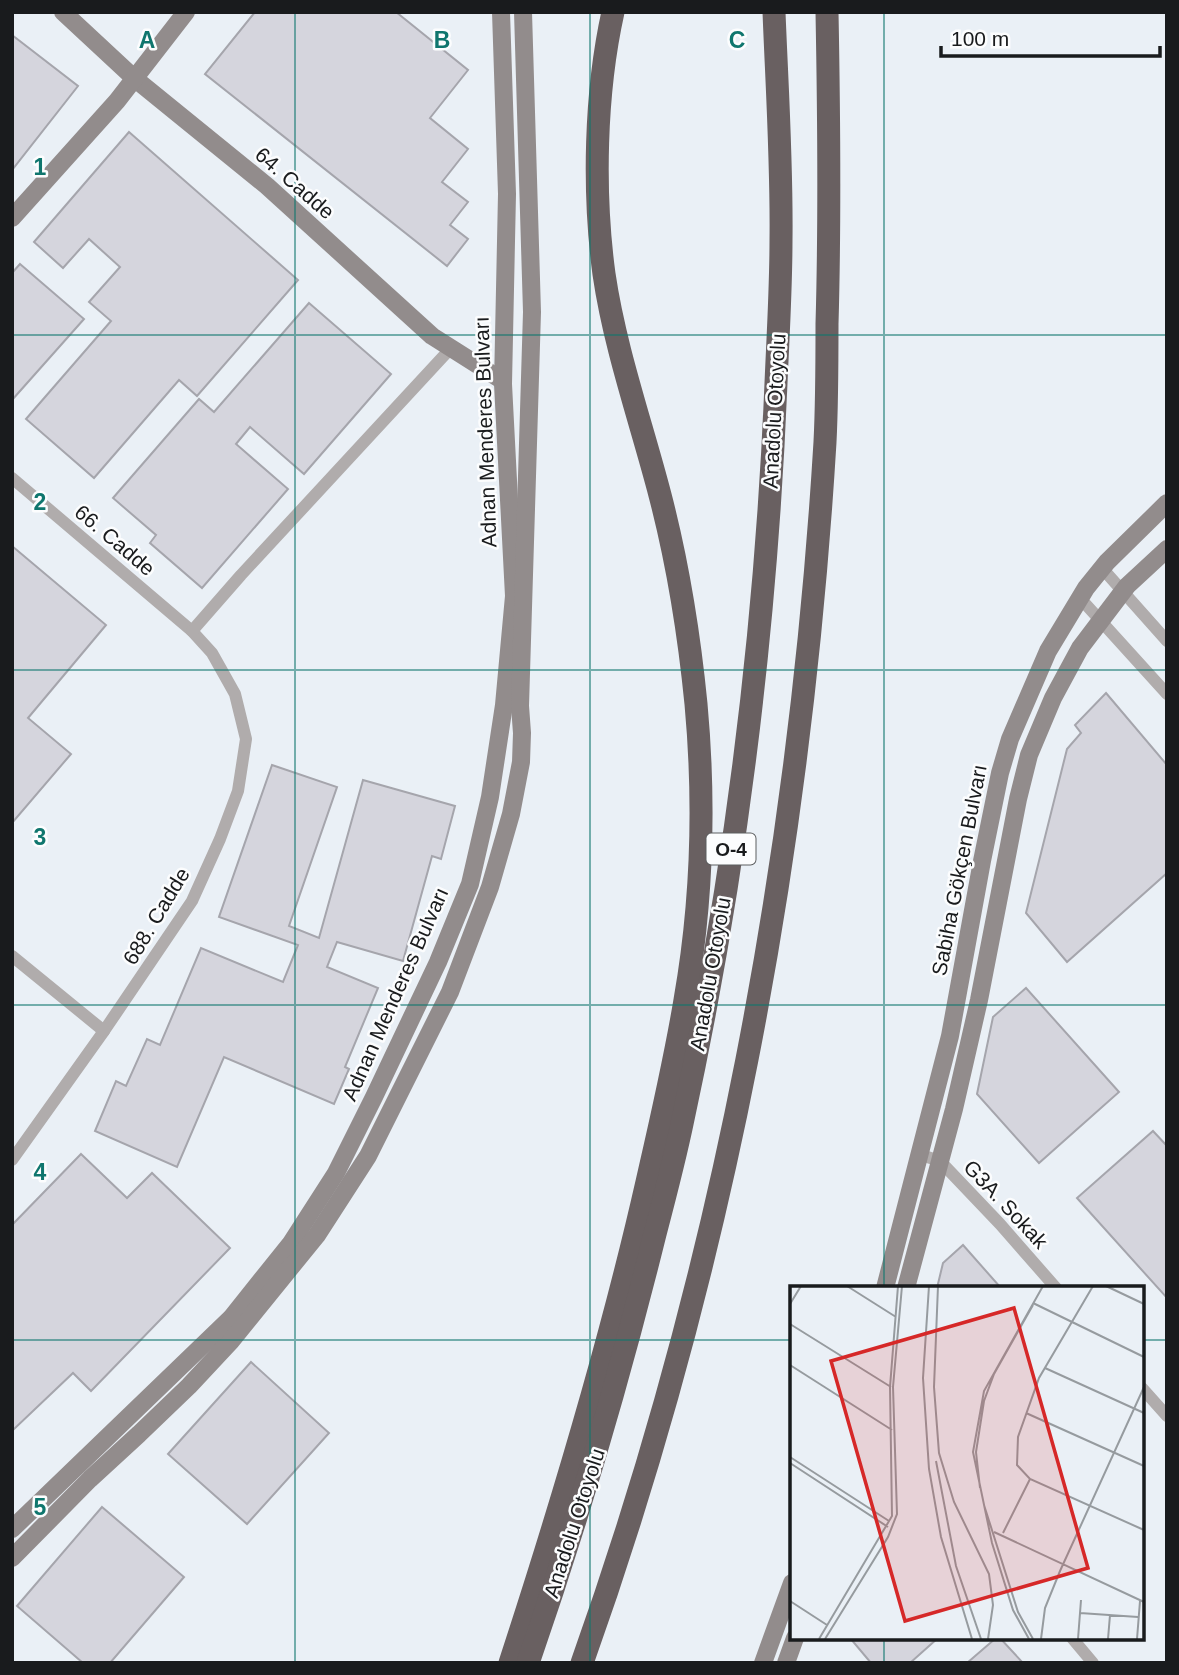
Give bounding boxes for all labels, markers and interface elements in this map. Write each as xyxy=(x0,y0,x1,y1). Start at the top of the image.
scale bar xyxy=(941,14,1160,58)
text: A xyxy=(139,27,155,53)
text: B xyxy=(434,27,450,53)
text: C xyxy=(729,27,745,53)
text: 100 m xyxy=(951,27,1009,50)
street label: 64. Cadde xyxy=(251,143,339,223)
text: 1 xyxy=(34,154,47,180)
street label: Adnan Menderes Bulvarı xyxy=(469,316,501,548)
street label: Anadolu Otoyolu xyxy=(758,333,790,489)
text: 2 xyxy=(34,489,46,515)
street label: 66. Cadde xyxy=(70,500,160,580)
street label: Sabiha Gökçen Bulvarı xyxy=(927,762,991,978)
text: 3 xyxy=(34,824,46,850)
road number: O-4 xyxy=(706,834,756,864)
street label: 688. Cadde xyxy=(118,864,194,968)
street label: Adnan Menderes Bulvarı xyxy=(337,884,453,1104)
street label: Anadolu Otoyolu xyxy=(685,896,735,1052)
street label: G3A. Sokak xyxy=(959,1155,1053,1253)
text: 4 xyxy=(34,1159,47,1185)
inset map xyxy=(790,1286,1144,1640)
street label: Anadolu Otoyolu xyxy=(539,1446,609,1600)
text: 5 xyxy=(34,1494,47,1520)

